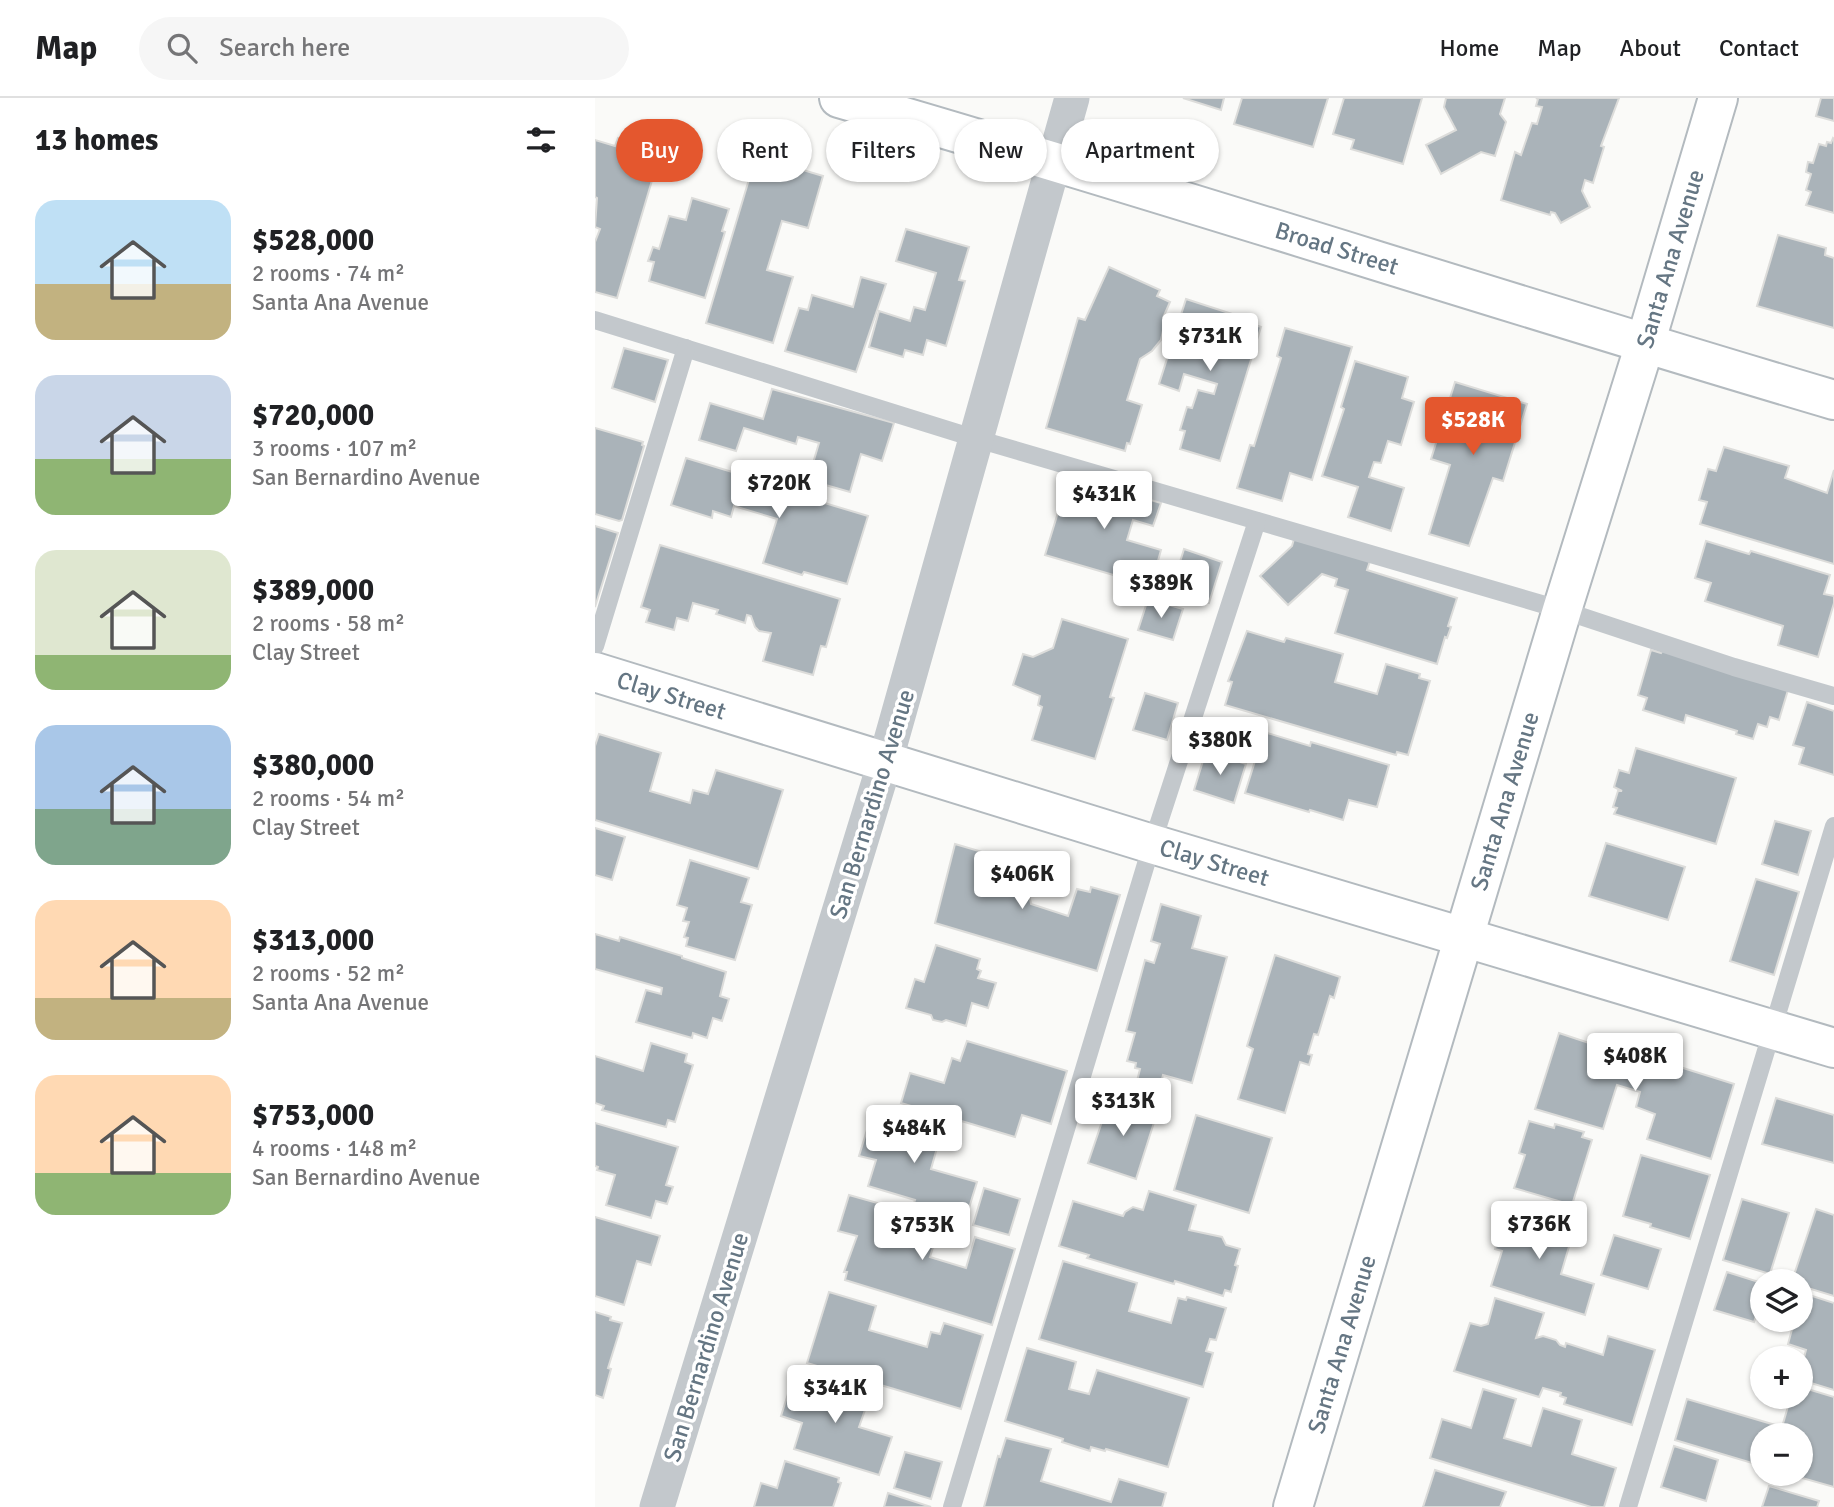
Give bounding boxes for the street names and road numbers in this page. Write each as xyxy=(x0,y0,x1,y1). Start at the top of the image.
street label: Santa Ana Avenue xyxy=(1630,166,1711,352)
street label: Broad Street xyxy=(1271,215,1402,282)
street label: Clay Street xyxy=(613,665,730,727)
street label: San Bernardino Avenue xyxy=(823,686,921,922)
street label: Santa Ana Avenue xyxy=(1464,708,1546,894)
street label: Clay Street xyxy=(1156,832,1273,893)
street label: San Bernardino Avenue xyxy=(657,1229,755,1465)
street label: Santa Ana Avenue xyxy=(1301,1251,1383,1437)

